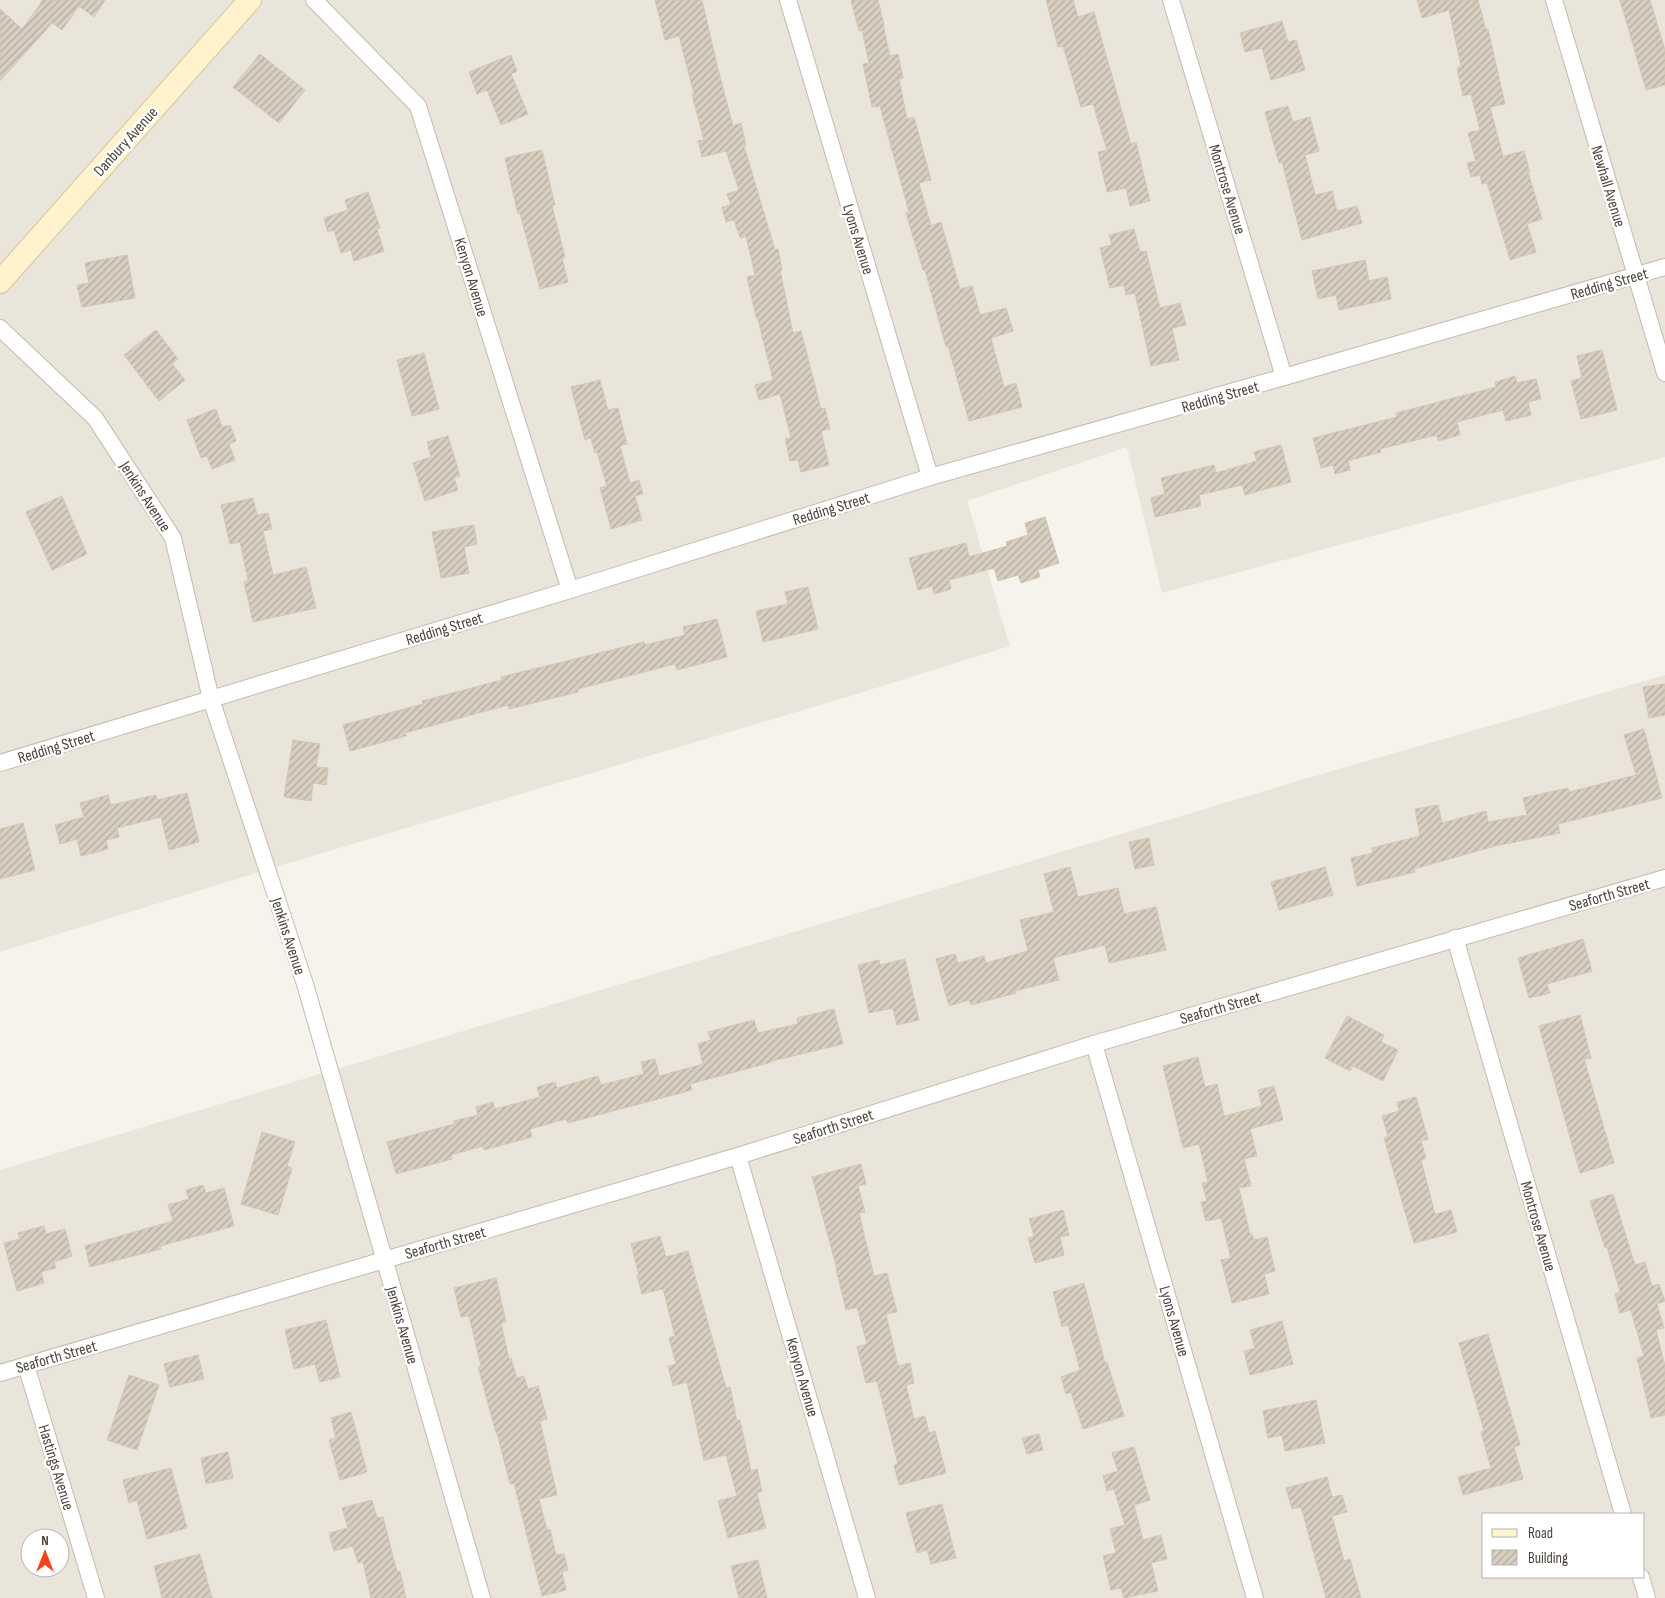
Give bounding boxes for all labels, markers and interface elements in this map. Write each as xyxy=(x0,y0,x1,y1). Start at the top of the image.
street label: Danbury Avenue xyxy=(90,103,162,181)
street label: Montrose Avenue xyxy=(1204,142,1249,237)
street label: Newhall Avenue xyxy=(1586,143,1629,229)
street label: Lyons Avenue xyxy=(838,202,877,277)
street label: Kenyon Avenue xyxy=(450,236,492,319)
street label: Redding Street xyxy=(1569,264,1650,305)
street label: Redding Street xyxy=(1180,377,1261,418)
street label: Jenkins Avenue xyxy=(114,457,174,535)
street label: Redding Street xyxy=(791,489,872,530)
street label: Redding Street xyxy=(404,609,485,650)
street label: Redding Street xyxy=(16,727,97,768)
street label: Seaforth Street xyxy=(1567,875,1652,916)
street label: Jenkins Avenue xyxy=(266,895,309,977)
street label: Seaforth Street xyxy=(1178,988,1263,1029)
street label: Seaforth Street xyxy=(791,1106,876,1149)
street label: Montrose Avenue xyxy=(1516,1179,1559,1274)
street label: Seaforth Street xyxy=(403,1223,488,1264)
street label: Jenkins Avenue xyxy=(381,1283,422,1366)
street label: Lyons Avenue xyxy=(1154,1284,1193,1359)
street label: Kenyon Avenue xyxy=(781,1336,822,1419)
street label: Seaforth Street xyxy=(14,1337,99,1378)
street label: Hastings Avenue xyxy=(34,1422,78,1513)
legend xyxy=(1482,1513,1645,1578)
text: Road xyxy=(1528,1524,1553,1543)
north arrow xyxy=(20,1528,70,1578)
text: N xyxy=(41,1532,49,1549)
text: Building xyxy=(1528,1549,1568,1568)

